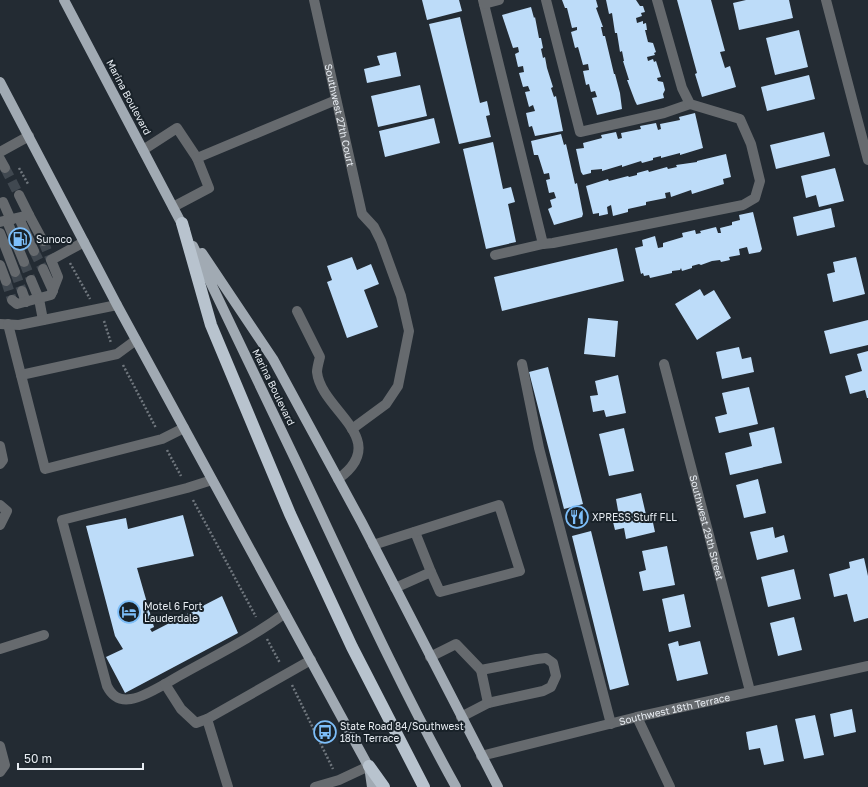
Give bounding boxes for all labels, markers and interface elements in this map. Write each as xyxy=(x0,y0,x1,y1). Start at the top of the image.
street label: Marina Boulevard xyxy=(104,57,154,137)
street label: Southwest 27th Court xyxy=(322,63,357,168)
fuel station icon: Sunoco xyxy=(7,226,33,252)
place label: Sunoco xyxy=(36,233,72,245)
street label: Marina Boulevard xyxy=(250,347,298,427)
street label: Southwest 29th Street xyxy=(687,474,727,581)
restaurant icon: XPRESS Stuff FLL xyxy=(564,504,590,530)
place label: XPRESS Stuff FLL xyxy=(592,511,677,523)
hotel icon: Motel 6 Fort Lauderdale xyxy=(116,599,142,625)
place label: Motel 6 Fort Lauderdale xyxy=(144,600,203,624)
street label: Southwest 18th Terrace xyxy=(618,691,731,727)
bus stop icon: State Road 84/Southwest 18th Terrace xyxy=(312,719,338,745)
place label: State Road 84/Southwest 18th Terrace xyxy=(340,720,464,744)
scale bar xyxy=(18,745,143,771)
text: 50 m xyxy=(24,751,52,766)

